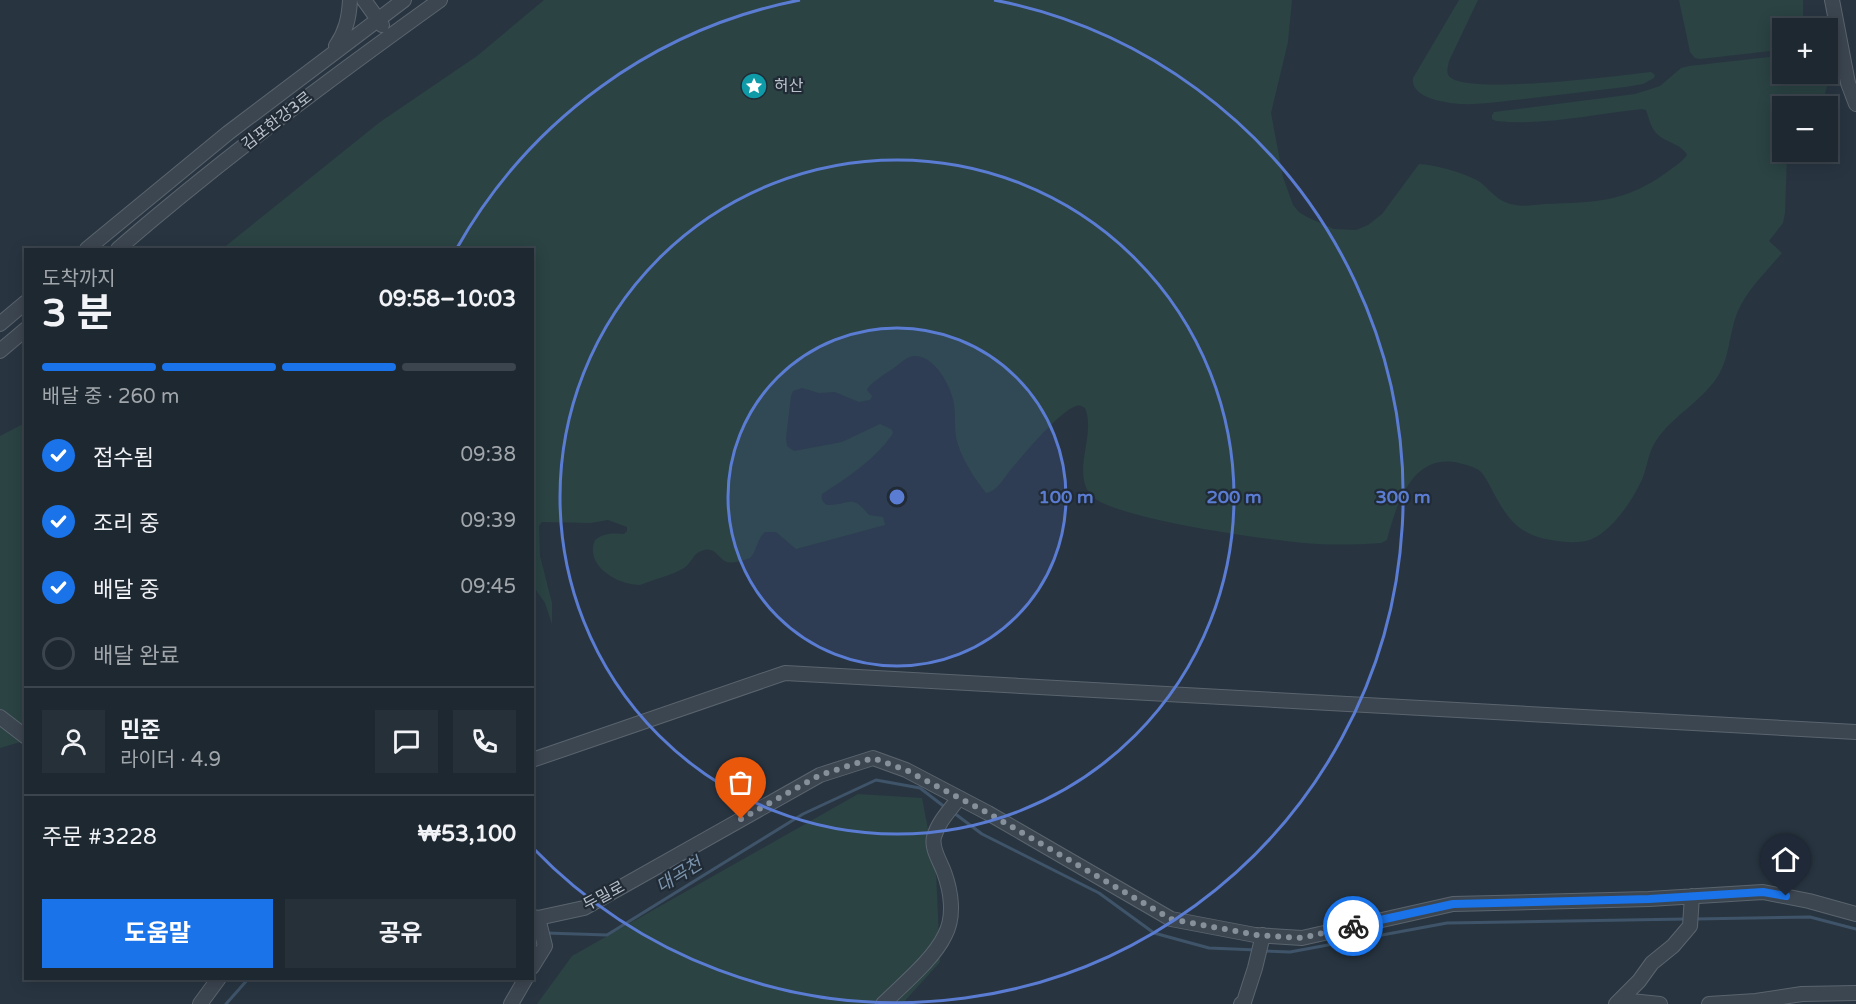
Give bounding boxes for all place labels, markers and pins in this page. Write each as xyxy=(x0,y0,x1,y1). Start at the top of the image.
place icon: 허산 xyxy=(739,71,769,101)
place label: 허산 xyxy=(774,76,804,96)
centre of rings xyxy=(887,487,907,507)
pin xyxy=(715,757,766,819)
pin xyxy=(1760,834,1811,896)

